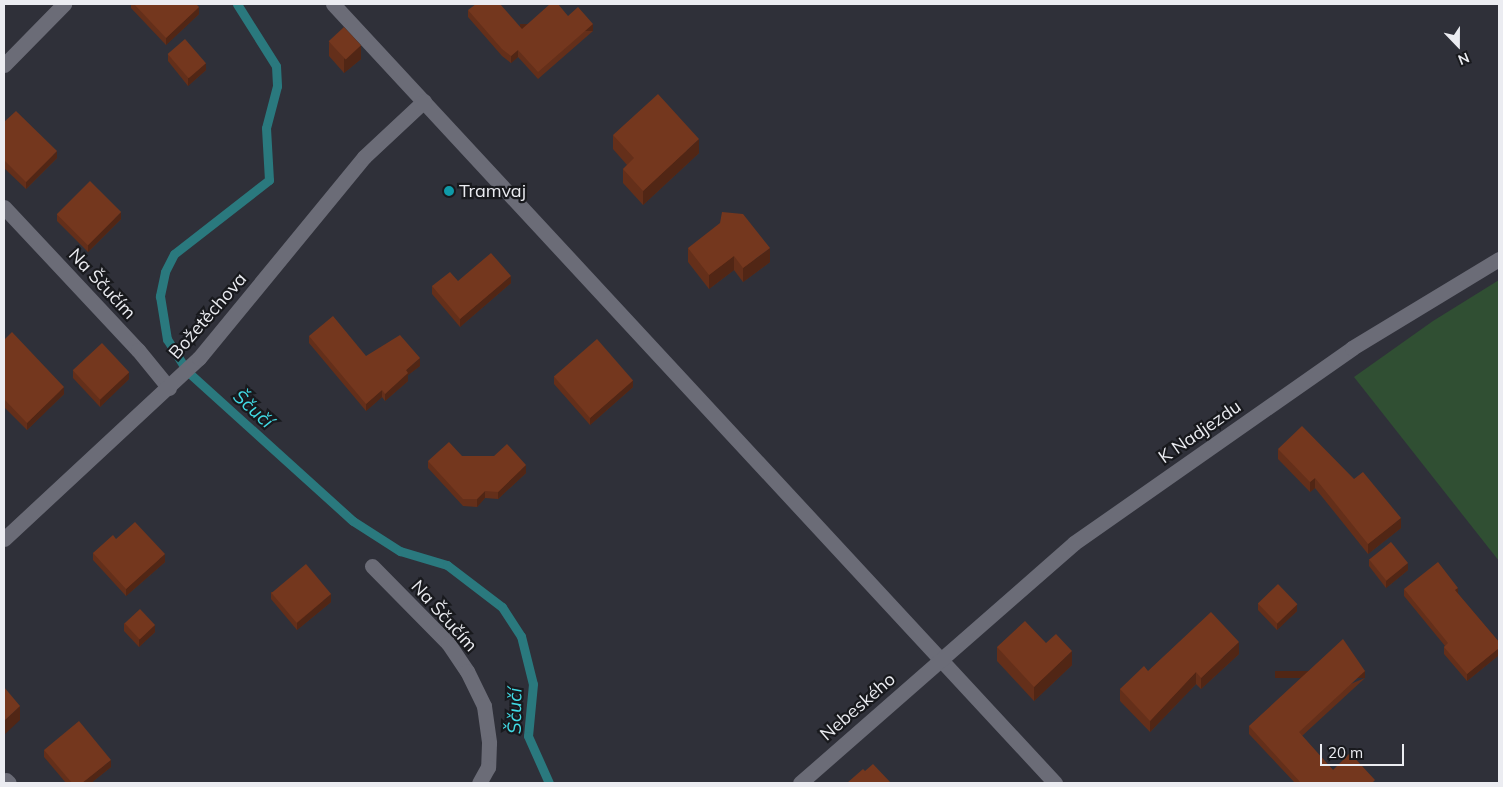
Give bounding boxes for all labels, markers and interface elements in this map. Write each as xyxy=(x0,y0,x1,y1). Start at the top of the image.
north arrow xyxy=(1433,20,1483,70)
text: N xyxy=(1455,49,1472,69)
place label: Tramvaj xyxy=(459,180,526,202)
marker: Tramvaj xyxy=(443,185,455,197)
street label: Na Ščučím xyxy=(64,244,140,324)
street label: Božetěchova xyxy=(165,268,251,364)
water label: Ščučí xyxy=(228,385,278,433)
street label: K Nadjezdu xyxy=(1155,396,1245,468)
street label: Na Ščučím xyxy=(406,576,482,656)
street label: Nebeského xyxy=(816,669,900,745)
water label: Ščučí xyxy=(503,688,527,734)
scale bar xyxy=(1323,734,1407,766)
text: 20 m xyxy=(1328,743,1363,762)

